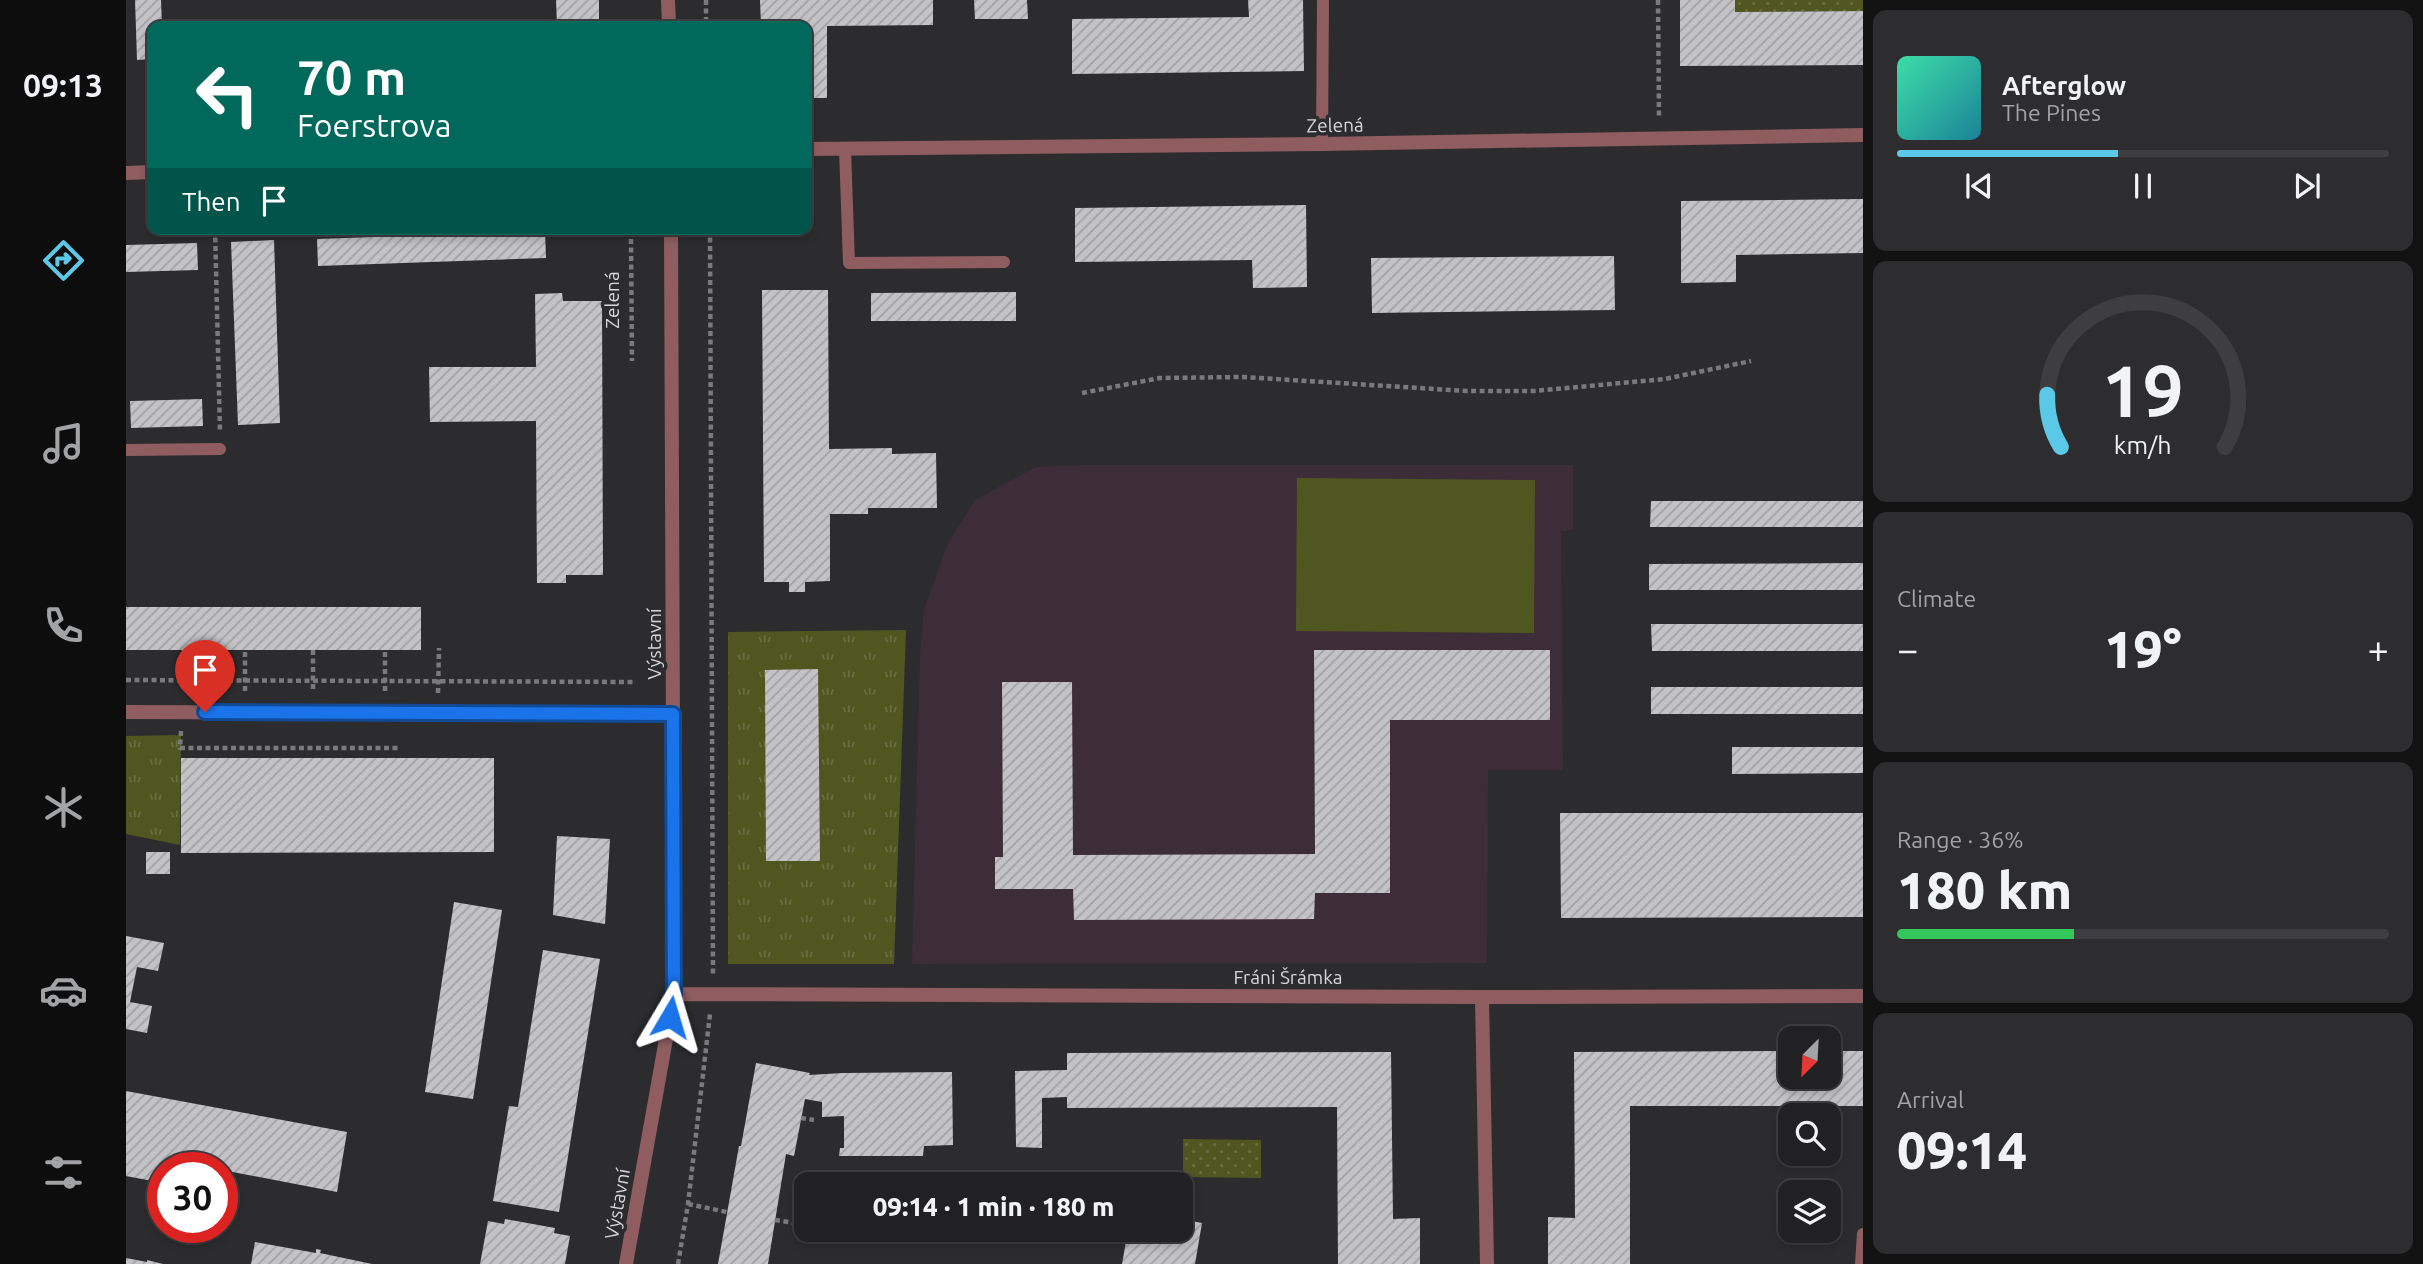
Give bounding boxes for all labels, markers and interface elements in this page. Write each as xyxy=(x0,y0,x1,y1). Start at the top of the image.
icon: left xyxy=(182,49,273,140)
text: 70 m xyxy=(297,49,406,104)
text: 09:13 xyxy=(23,67,103,103)
text: Afterglow xyxy=(2002,71,2126,100)
text: The Pines xyxy=(2002,100,2101,125)
text: Foerstrova xyxy=(297,107,452,143)
street label: Zelená xyxy=(1306,114,1364,136)
icon: previous xyxy=(1960,167,1998,205)
icon: pause xyxy=(2124,167,2162,205)
icon: next xyxy=(2288,167,2326,205)
icon: arrive xyxy=(255,182,293,220)
text: Then xyxy=(182,187,241,216)
icon: directions xyxy=(39,236,88,285)
street label: Zelená xyxy=(601,271,623,329)
text: 19 xyxy=(2102,350,2184,432)
icon: music xyxy=(39,419,88,468)
text: km/h xyxy=(2114,431,2172,459)
text: Climate xyxy=(1897,586,1976,611)
icon: phone xyxy=(39,601,88,650)
street label: Výstavní xyxy=(643,608,665,680)
text: 19° xyxy=(2104,620,2182,678)
text: − xyxy=(1897,628,1918,670)
text: + xyxy=(2368,628,2389,670)
pin xyxy=(175,640,235,712)
icon: arrive xyxy=(186,651,224,689)
icon: climate xyxy=(39,783,88,832)
text: Range · 36% xyxy=(1897,827,2024,852)
text: 180 km xyxy=(1897,861,2072,919)
icon: car xyxy=(39,966,88,1015)
street label: Fráni Šrámka xyxy=(1233,966,1343,988)
position arrow xyxy=(633,980,707,1054)
north arrow xyxy=(1778,1026,1841,1088)
map controls xyxy=(1778,1026,1841,1243)
text: Arrival xyxy=(1897,1087,1964,1112)
button: search xyxy=(1778,1103,1841,1166)
text: 09:14 xyxy=(1897,1121,2027,1179)
icon: filters xyxy=(39,1148,88,1197)
speed limit sign: 30 xyxy=(147,1152,238,1243)
street label: Výstavní xyxy=(600,1167,634,1241)
button: layers xyxy=(1778,1180,1841,1243)
text: 09:14 · 1 min · 180 m xyxy=(873,1192,1114,1221)

